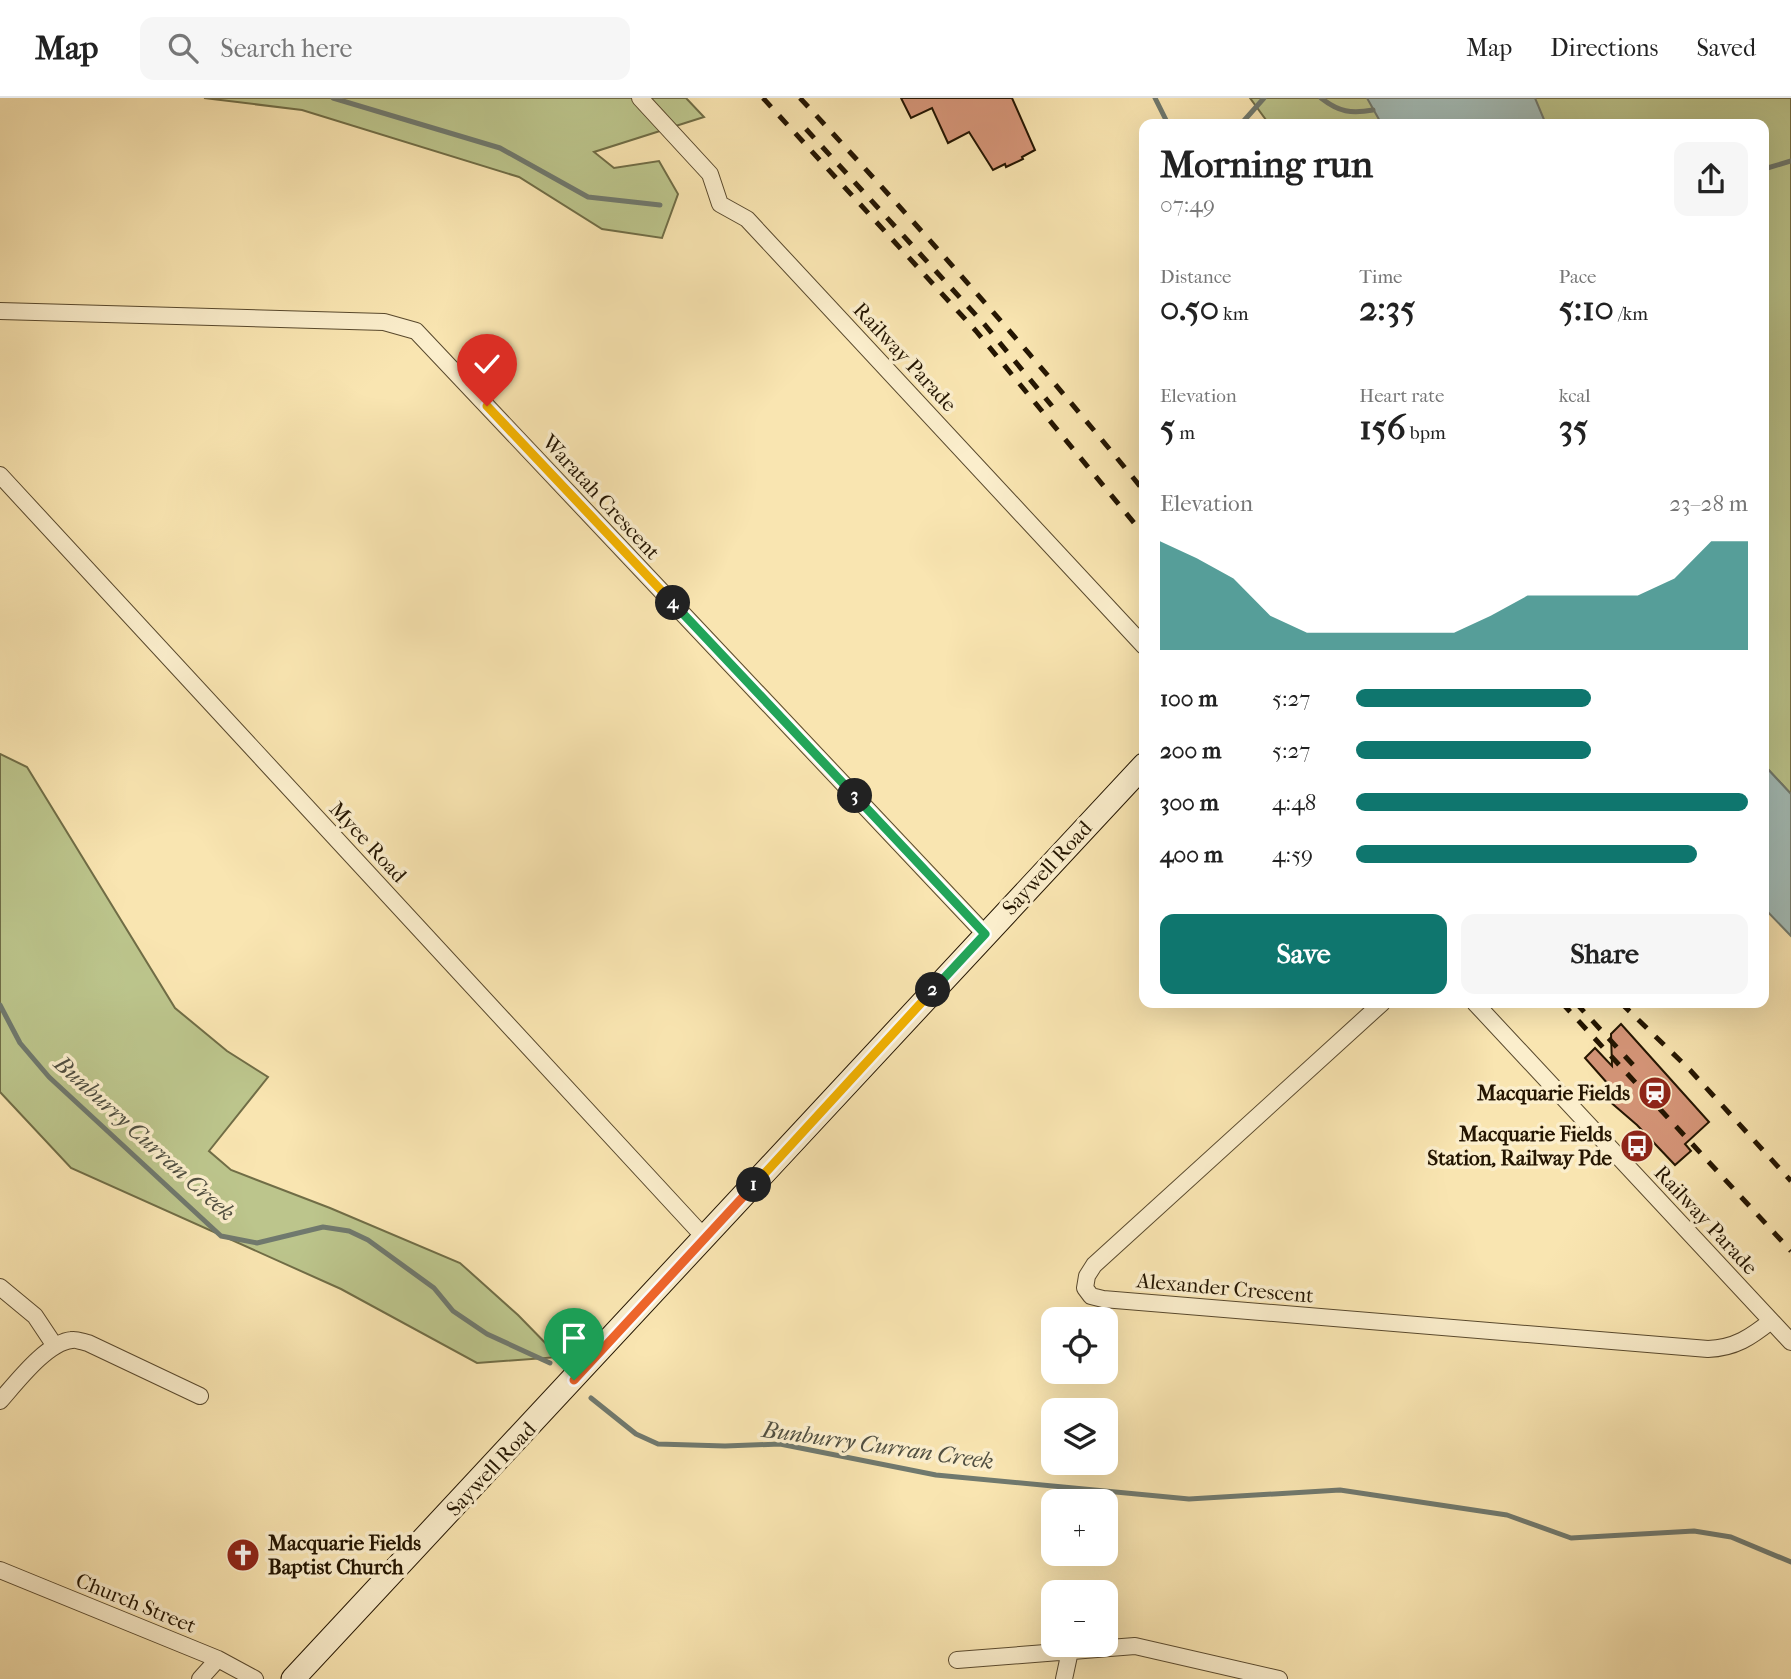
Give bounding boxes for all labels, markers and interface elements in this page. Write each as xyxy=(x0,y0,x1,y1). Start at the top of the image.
search box xyxy=(140,17,630,80)
text: Map xyxy=(35,29,98,68)
icon: search xyxy=(164,29,202,67)
text: Search here xyxy=(220,33,352,64)
text: Map xyxy=(1466,34,1512,62)
text: Directions xyxy=(1550,34,1658,62)
text: Saved xyxy=(1696,34,1756,62)
text: Morning run xyxy=(1160,142,1373,187)
button: share xyxy=(1674,142,1748,216)
text: 07:49 xyxy=(1160,191,1215,218)
text: Distance xyxy=(1160,266,1231,288)
text: Time xyxy=(1359,266,1403,288)
text: Pace xyxy=(1559,266,1597,288)
text: 0.50 xyxy=(1160,288,1219,329)
text: 2:35 xyxy=(1359,288,1415,329)
text: 5:10 xyxy=(1559,288,1614,329)
street label: Railway Parade xyxy=(848,298,962,416)
text: km xyxy=(1219,303,1249,325)
text: /km xyxy=(1614,303,1648,325)
pin xyxy=(457,334,517,406)
icon: check xyxy=(468,345,506,383)
text: Elevation xyxy=(1160,385,1237,407)
text: Heart rate xyxy=(1359,385,1444,407)
text: kcal xyxy=(1559,385,1591,407)
text: 5 xyxy=(1160,407,1175,448)
text: 156 xyxy=(1359,407,1406,448)
text: 35 xyxy=(1559,407,1588,448)
text: m xyxy=(1175,422,1195,444)
text: bpm xyxy=(1406,422,1446,444)
street label: Waratah Crescent xyxy=(537,429,665,565)
text: Elevation xyxy=(1160,490,1253,517)
text: 23–28 m xyxy=(1669,490,1748,517)
pin: 4 xyxy=(656,586,690,620)
text: 4 xyxy=(667,591,678,613)
text: 100 m xyxy=(1160,685,1218,712)
text: 5:27 xyxy=(1272,685,1310,712)
text: 200 m xyxy=(1160,737,1221,764)
text: 5:27 xyxy=(1272,737,1310,764)
pin: 3 xyxy=(838,778,872,814)
text: 3 xyxy=(851,784,858,806)
text: 300 m xyxy=(1160,789,1219,816)
text: 4:48 xyxy=(1272,789,1316,816)
street label: Myee Road xyxy=(325,797,412,888)
street label: Saywell Road xyxy=(997,816,1097,920)
text: 400 m xyxy=(1160,841,1223,868)
text: 4:59 xyxy=(1272,841,1313,868)
button: Save xyxy=(1160,914,1447,994)
button: Share xyxy=(1461,914,1748,994)
pin: 2 xyxy=(916,972,950,1008)
text: 2 xyxy=(928,978,937,1000)
water label: Bunburry Curran Creek xyxy=(47,1049,241,1227)
station icon: Macquarie Fields xyxy=(1636,1074,1674,1112)
place label: Macquarie Fields xyxy=(1476,1081,1630,1105)
place label: Macquarie Fields Station, Railway Pde xyxy=(1427,1122,1613,1170)
bus stop icon: Macquarie Fields Station, Railway Pde xyxy=(1618,1127,1656,1165)
street label: Railway Parade xyxy=(1649,1161,1763,1279)
pin: 1 xyxy=(736,1168,772,1202)
text: 1 xyxy=(750,1173,757,1195)
street label: Alexander Crescent xyxy=(1134,1268,1315,1308)
map controls xyxy=(1041,1307,1118,1657)
button: locate xyxy=(1041,1307,1118,1384)
pin xyxy=(544,1308,604,1380)
icon: arrive xyxy=(555,1319,593,1357)
button: layers xyxy=(1041,1398,1118,1475)
water label: Bunburry Curran Creek xyxy=(758,1416,995,1475)
street label: Saywell Road xyxy=(441,1417,541,1521)
button: + xyxy=(1041,1489,1118,1566)
place label: Macquarie Fields Baptist Church xyxy=(267,1531,421,1579)
church icon: Macquarie Fields Baptist Church xyxy=(224,1536,262,1574)
street label: Church Street xyxy=(72,1568,200,1638)
button: − xyxy=(1041,1580,1118,1657)

